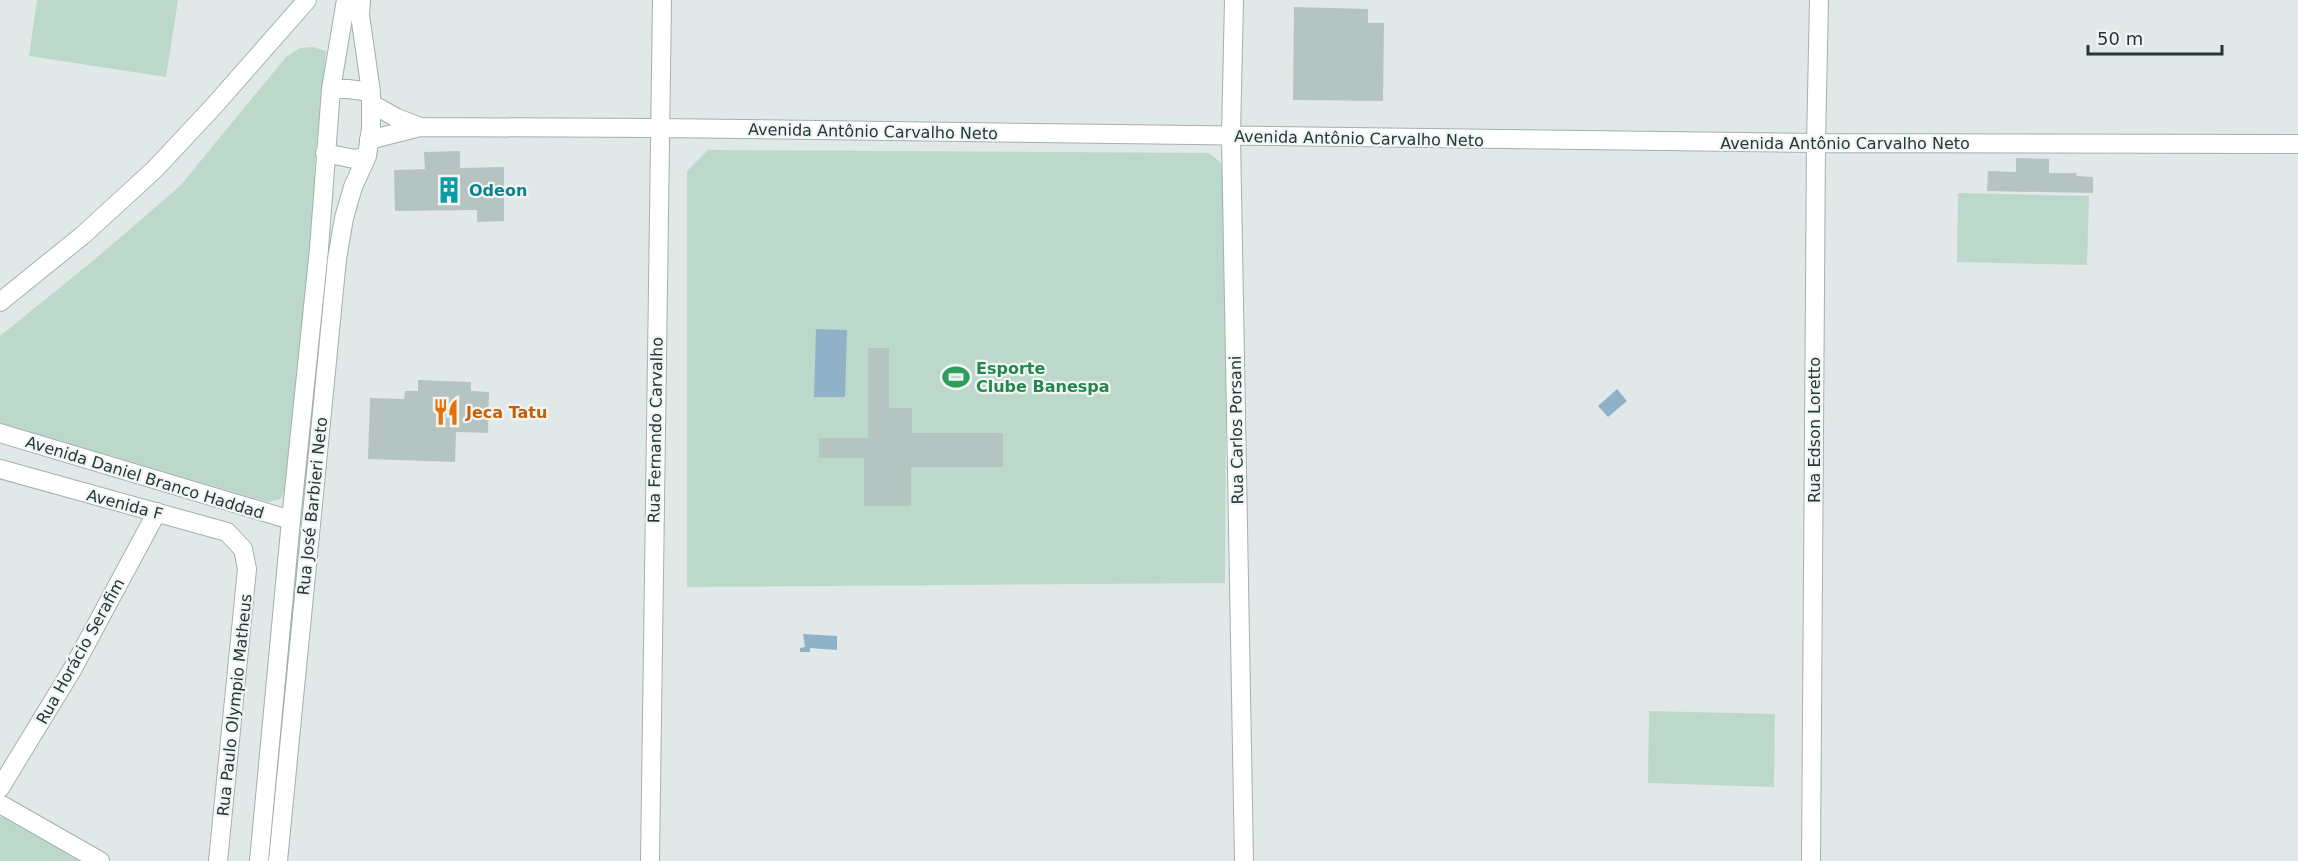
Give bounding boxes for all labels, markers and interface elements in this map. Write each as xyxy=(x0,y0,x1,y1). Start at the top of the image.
scale bar xyxy=(2088,18,2222,56)
text: 50 m xyxy=(2097,28,2143,49)
street label: Avenida Antônio Carvalho Neto xyxy=(748,120,998,143)
street label: Avenida Antônio Carvalho Neto xyxy=(1234,127,1484,150)
street label: Avenida Antônio Carvalho Neto xyxy=(1720,134,1970,153)
building icon: Odeon xyxy=(434,175,464,205)
place label: Odeon xyxy=(469,181,527,200)
street label: Rua Fernando Carvalho xyxy=(644,337,667,523)
street label: Rua Carlos Porsani xyxy=(1226,355,1247,505)
street label: Rua Edson Loretto xyxy=(1805,357,1824,503)
place label: Esporte Clube Banespa xyxy=(976,359,1110,396)
sports icon: Esporte Clube Banespa xyxy=(941,362,971,392)
restaurant icon: Jeca Tatu xyxy=(431,397,461,427)
place label: Jeca Tatu xyxy=(465,403,547,422)
street label: Rua José Barbieri Neto xyxy=(294,416,331,596)
street label: Avenida Daniel Branco Haddad xyxy=(23,432,266,523)
street label: Avenida F xyxy=(85,485,165,524)
street label: Rua Horácio Serafim xyxy=(32,575,128,727)
street label: Rua Paulo Olympio Matheus xyxy=(213,593,256,817)

